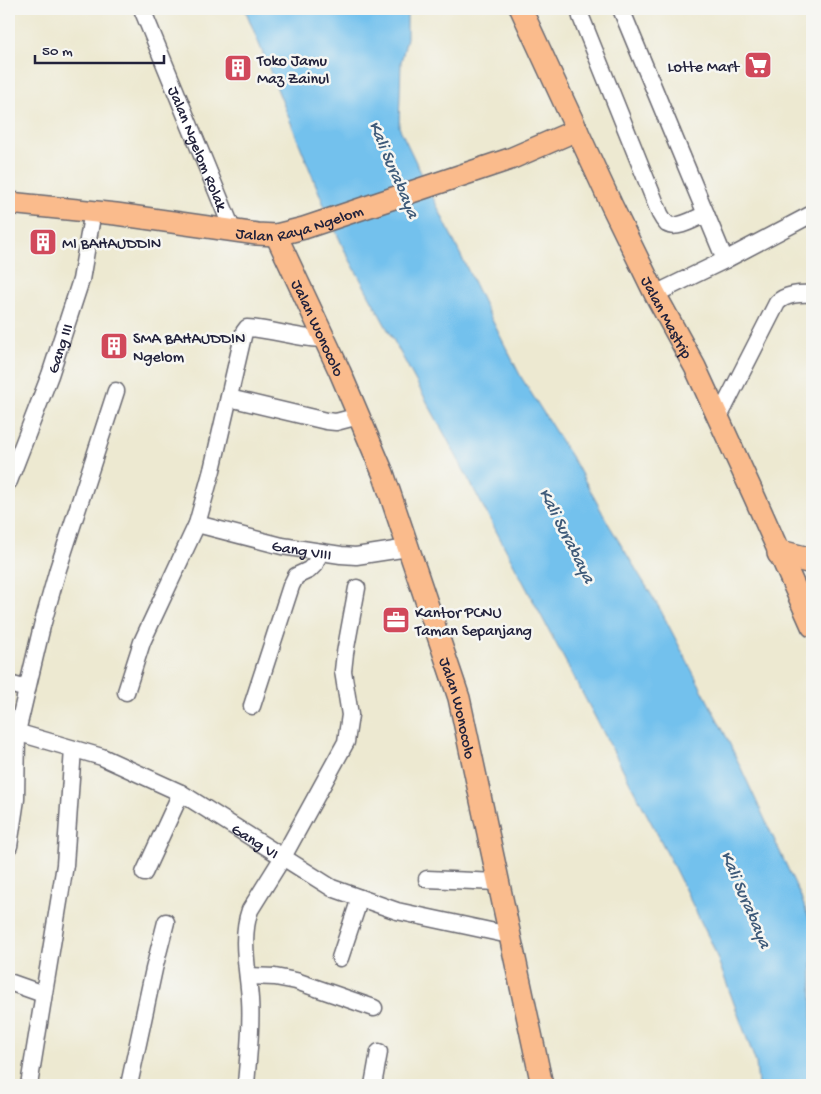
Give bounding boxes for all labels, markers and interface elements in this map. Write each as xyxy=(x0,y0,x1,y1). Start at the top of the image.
scale bar xyxy=(35,32,164,64)
text: 50 m xyxy=(42,43,73,61)
supermarket icon: Lotte Mart xyxy=(743,50,773,80)
building icon: Toko Jamu Maz Zainul xyxy=(223,53,253,83)
place label: Toko Jamu Maz Zainul xyxy=(256,53,329,90)
place label: Lotte Mart xyxy=(668,59,740,78)
street label: Jalan Ngelom Rolak xyxy=(162,84,230,216)
water label: Kali Surabaya xyxy=(363,118,423,223)
street label: Jalan Raya Ngelom xyxy=(234,203,367,248)
building icon: MI BAHAUDDIN xyxy=(28,227,58,257)
place label: MI BAHAUDDIN xyxy=(62,236,161,255)
street label: Jalan Mastrip xyxy=(635,274,695,363)
street label: Jalan Wonocolo xyxy=(285,277,347,380)
street label: Gang III xyxy=(45,322,79,376)
building icon: SMA BAHAUDDIN Ngelom xyxy=(99,331,129,361)
place label: SMA BAHAUDDIN Ngelom xyxy=(133,331,245,368)
water label: Kali Surabaya xyxy=(533,485,599,588)
street label: Gang VIII xyxy=(269,538,332,566)
office icon: Kantor PCNU Taman Sepanjang xyxy=(381,605,411,635)
place label: Kantor PCNU Taman Sepanjang xyxy=(414,605,532,642)
street label: Jalan Wonocolo xyxy=(433,656,478,761)
street label: Gang VI xyxy=(227,821,281,865)
water label: Kali Surabaya xyxy=(715,848,775,953)

